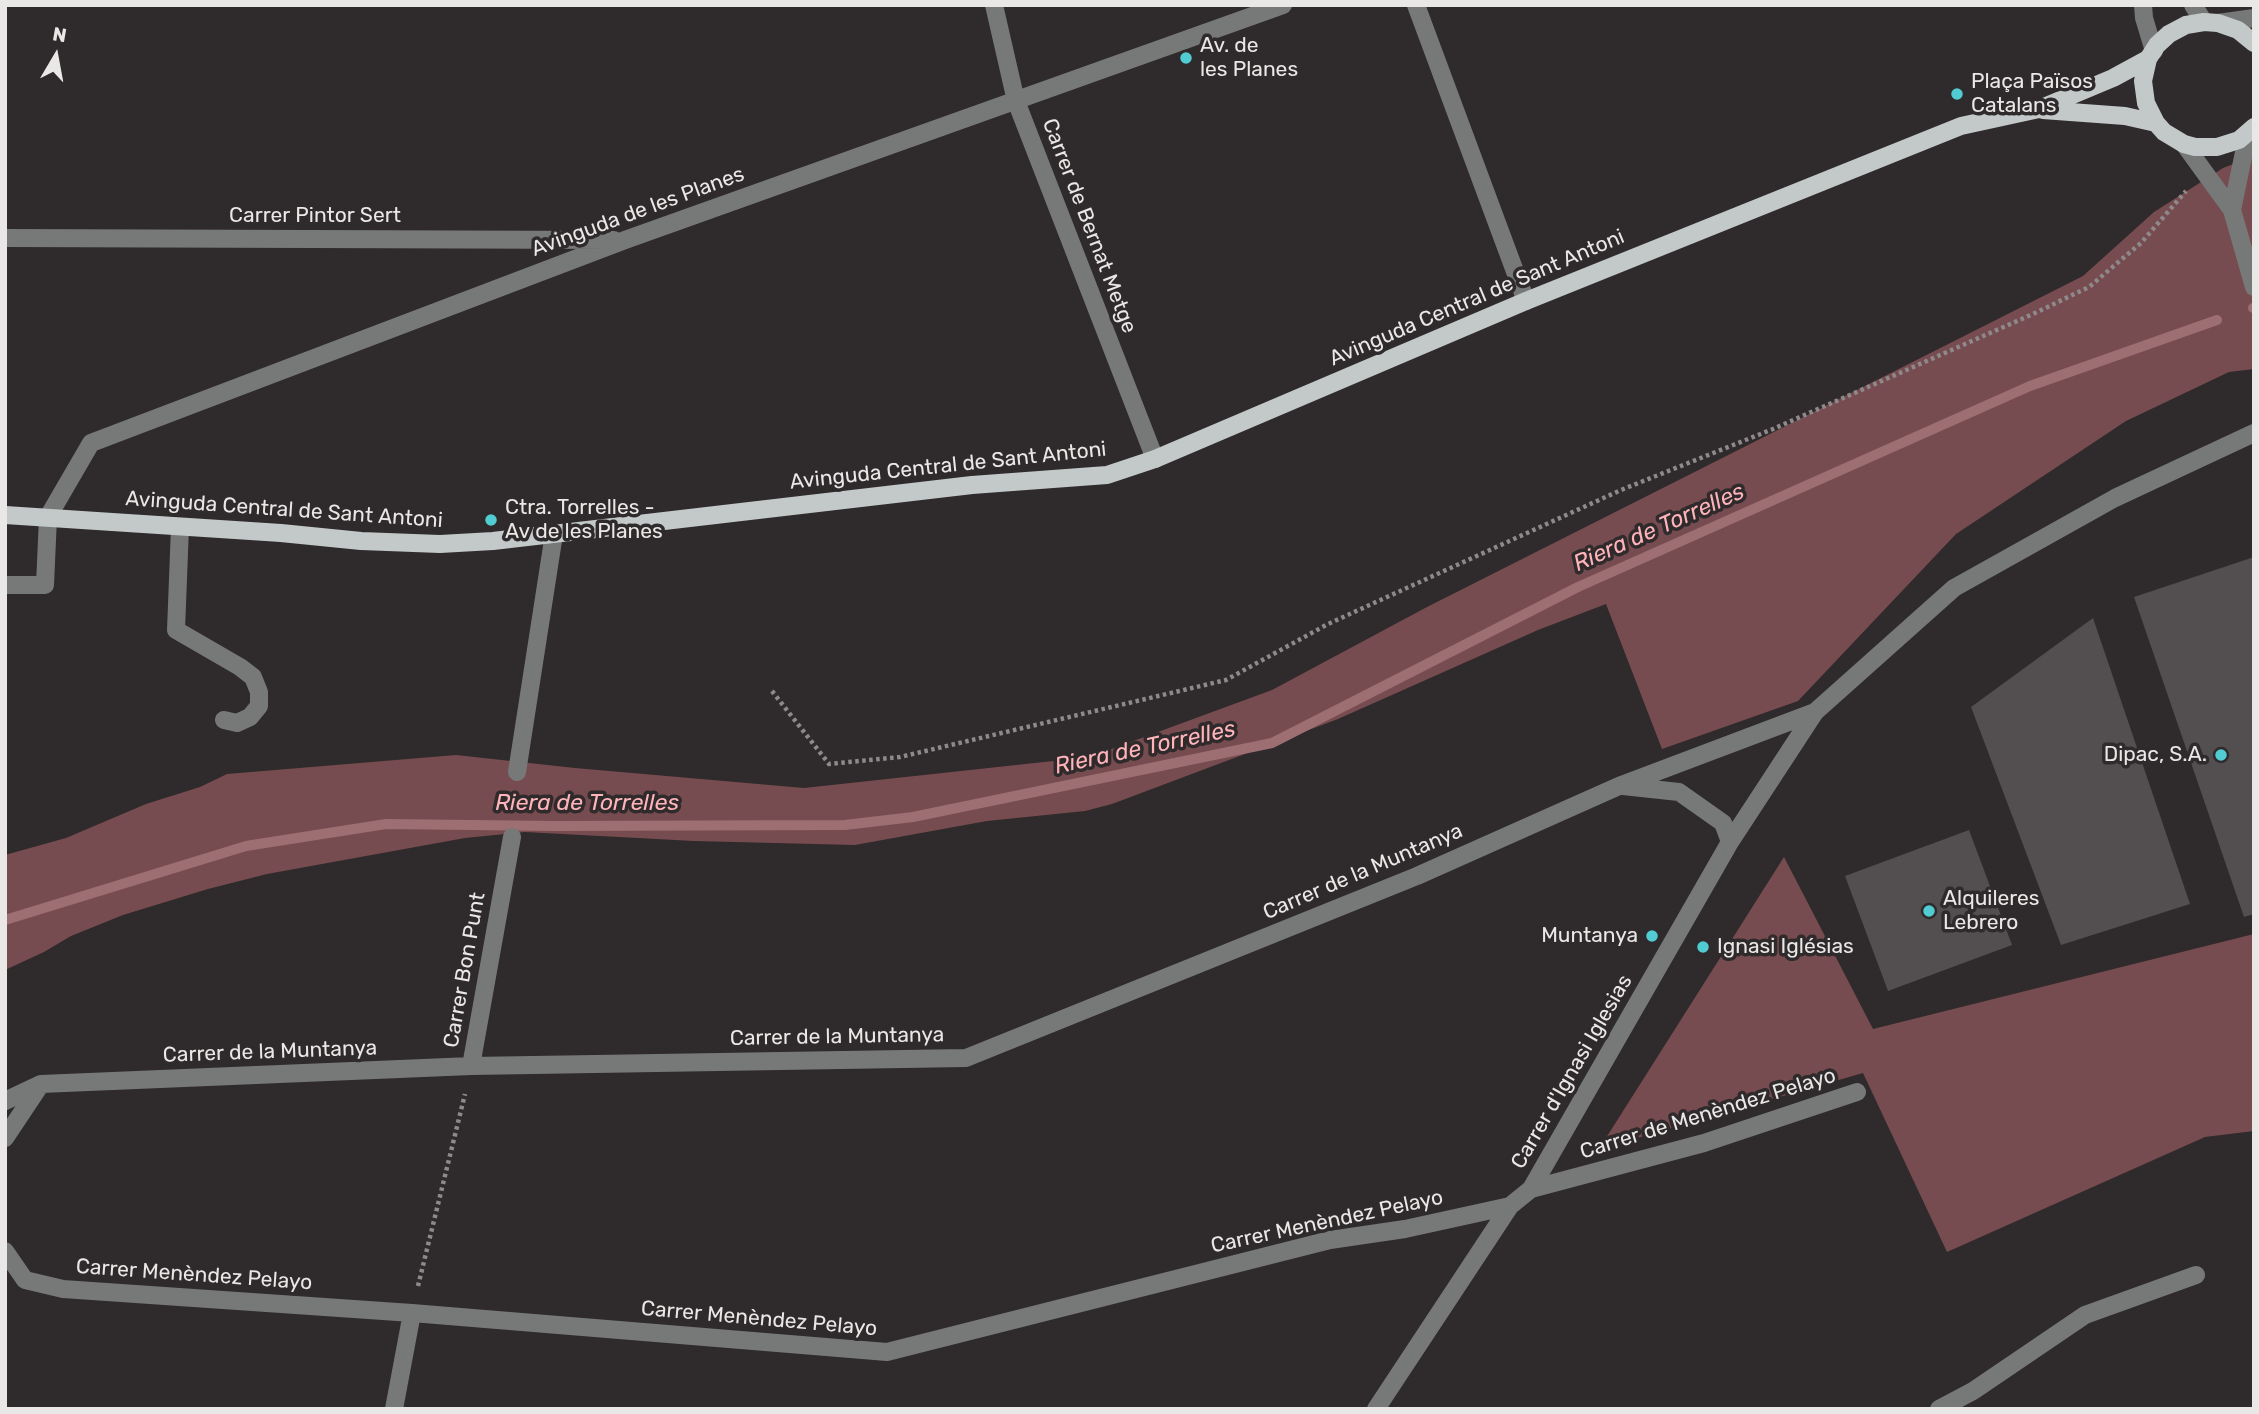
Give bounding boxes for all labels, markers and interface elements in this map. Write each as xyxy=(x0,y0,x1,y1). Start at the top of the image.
north arrow xyxy=(21,21,91,91)
text: N xyxy=(51,22,68,47)
place label: Av. de les Planes xyxy=(1200,33,1298,83)
marker: Av. de les Planes xyxy=(1178,50,1194,66)
place label: Plaça Països Catalans xyxy=(1971,69,2093,119)
marker: Plaça Països Catalans xyxy=(1949,86,1965,102)
street label: Carrer de Bernat Metge xyxy=(1036,115,1142,337)
street label: Avinguda de les Planes xyxy=(528,162,748,262)
street label: Carrer Pintor Sert xyxy=(229,203,401,229)
street label: Avinguda Central de Sant Antoni xyxy=(1326,224,1628,372)
street label: Avinguda Central de Sant Antoni xyxy=(788,437,1108,495)
water label: Riera de Torrelles xyxy=(1569,478,1749,578)
street label: Avinguda Central de Sant Antoni xyxy=(124,486,444,534)
place label: Ctra. Torrelles - Av de les Planes xyxy=(505,495,663,545)
marker: Ctra. Torrelles - Av de les Planes xyxy=(483,512,499,528)
water label: Riera de Torrelles xyxy=(1052,715,1238,781)
place label: Dipac, S.A. xyxy=(2104,742,2207,768)
marker: Dipac, S.A. xyxy=(2213,747,2229,763)
water label: Riera de Torrelles xyxy=(495,789,679,817)
street label: Carrer de la Muntanya xyxy=(1259,819,1467,925)
place label: Alquileres Lebrero xyxy=(1943,886,2040,936)
street label: Carrer Bon Punt xyxy=(439,890,491,1050)
marker: Alquileres Lebrero xyxy=(1921,903,1937,919)
place label: Muntanya xyxy=(1541,923,1638,949)
marker: Muntanya xyxy=(1644,928,1660,944)
place label: Ignasi Iglésias xyxy=(1717,934,1854,960)
marker: Ignasi Iglésias xyxy=(1695,939,1711,955)
street label: Carrer d'Ignasi Iglesias xyxy=(1506,970,1638,1174)
street label: Carrer de la Muntanya xyxy=(730,1023,944,1051)
street label: Carrer de la Muntanya xyxy=(162,1036,378,1068)
street label: Carrer de Menèndez Pelayo xyxy=(1577,1063,1839,1165)
street label: Carrer Menèndez Pelayo xyxy=(1209,1185,1445,1259)
street label: Carrer Menèndez Pelayo xyxy=(75,1254,313,1296)
street label: Carrer Menèndez Pelayo xyxy=(640,1296,878,1342)

